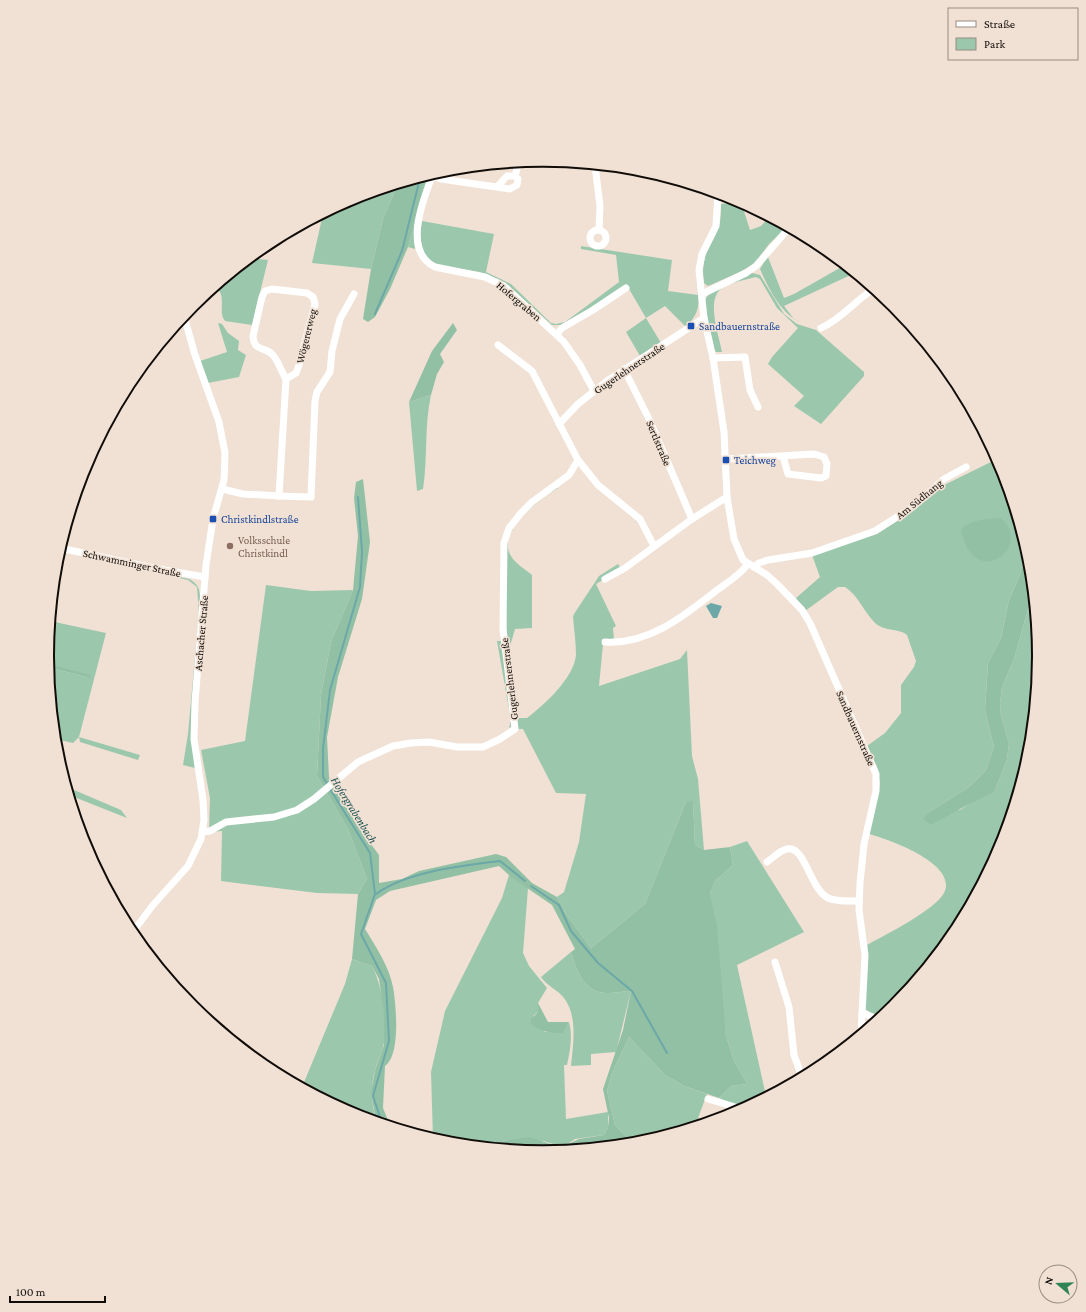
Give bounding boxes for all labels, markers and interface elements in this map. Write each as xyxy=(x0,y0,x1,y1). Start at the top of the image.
legend xyxy=(948,8,1078,60)
text: Straße xyxy=(984,17,1015,31)
text: Park xyxy=(984,37,1006,51)
street label: Hofergraben xyxy=(493,279,544,324)
street label: Wögererweg xyxy=(293,307,320,365)
place label: Sandbauernstraße xyxy=(699,320,780,332)
marker: Sandbauernstraße xyxy=(686,321,696,331)
street label: Gugerlehnerstraße xyxy=(591,340,667,397)
street label: Sertlstraße xyxy=(644,419,674,468)
place label: Teichweg xyxy=(734,454,776,467)
marker: Teichweg xyxy=(721,455,731,465)
street label: Am Südhang xyxy=(893,476,946,522)
place label: Christkindlstraße xyxy=(221,513,299,525)
marker: Christkindlstraße xyxy=(208,514,218,524)
place label: Volksschule Christkindl xyxy=(238,534,290,559)
marker: Volksschule Christkindl xyxy=(225,541,235,551)
street label: Schwamminger Straße xyxy=(82,547,182,580)
street label: Aschacher Straße xyxy=(192,595,210,671)
street label: Gugerlehnerstraße xyxy=(498,637,521,721)
street label: Sandbauernstraße xyxy=(834,689,878,768)
water label: Hofergrabenbach xyxy=(328,774,380,846)
north arrow xyxy=(1038,1264,1078,1304)
text: N xyxy=(1042,1275,1056,1286)
scale bar xyxy=(10,1278,105,1304)
text: 100 m xyxy=(16,1285,46,1299)

